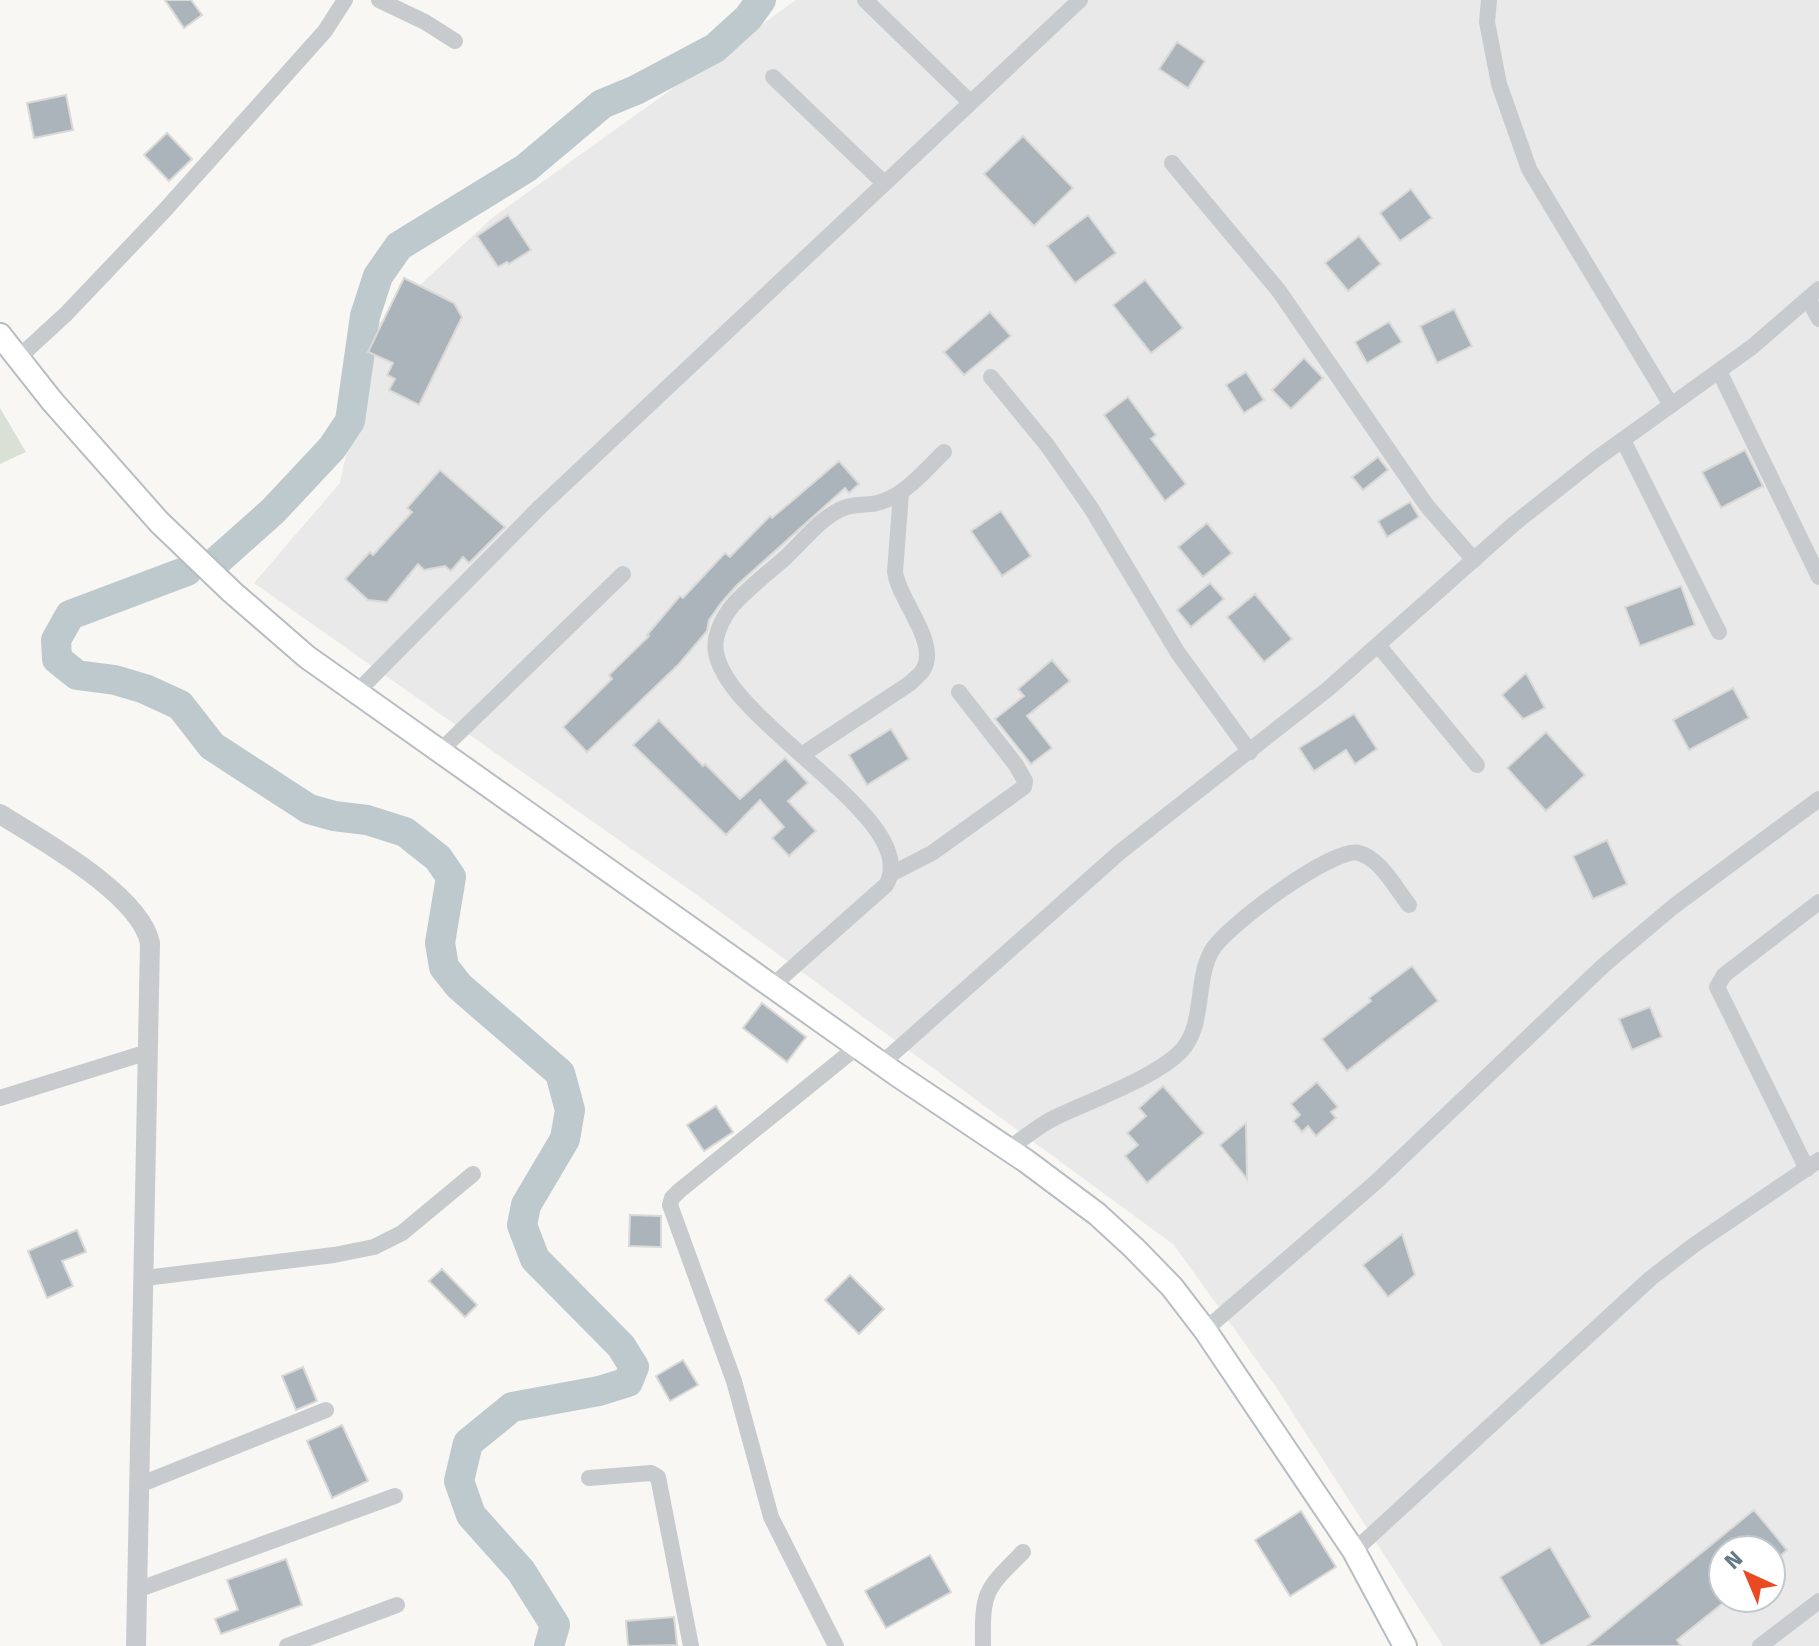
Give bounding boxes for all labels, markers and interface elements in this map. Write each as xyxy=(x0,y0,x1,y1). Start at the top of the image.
north arrow xyxy=(1707,1534,1787,1614)
text: N xyxy=(1719,1545,1748,1575)

